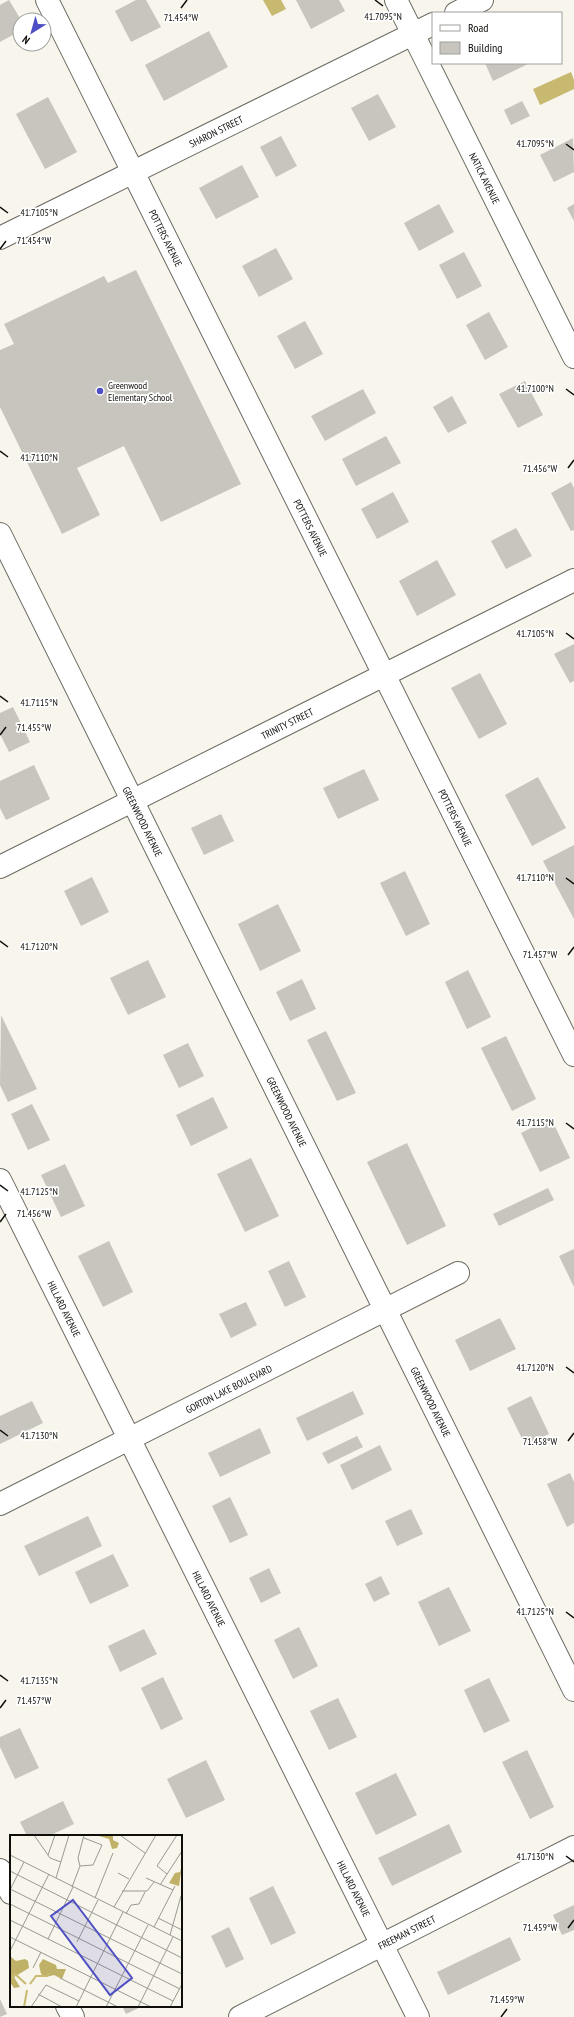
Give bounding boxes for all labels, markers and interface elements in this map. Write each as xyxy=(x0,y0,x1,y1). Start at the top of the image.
text: 41.7095°N xyxy=(364,10,402,23)
text: 71.454°W xyxy=(164,11,198,24)
north arrow xyxy=(12,12,52,52)
legend xyxy=(432,12,562,64)
text: Road xyxy=(468,20,488,35)
text: N xyxy=(19,33,33,47)
text: Building xyxy=(468,40,503,55)
street label: SHARON STREET xyxy=(187,112,246,150)
text: 41.7095°N xyxy=(516,137,554,150)
street label: NATICK AVENUE xyxy=(467,150,503,206)
text: 41.7105°N xyxy=(20,206,58,219)
street label: POTTERS AVENUE xyxy=(146,207,186,269)
text: 71.454°W xyxy=(17,234,51,247)
place label: Greenwood Elementary School xyxy=(108,379,173,404)
text: 41.7100°N xyxy=(516,382,554,395)
marker: Greenwood Elementary School xyxy=(95,386,105,396)
text: 41.7110°N xyxy=(20,451,58,464)
text: 71.456°W xyxy=(523,462,557,475)
street label: POTTERS AVENUE xyxy=(291,497,330,558)
text: 41.7105°N xyxy=(516,627,554,640)
text: 41.7115°N xyxy=(20,696,58,709)
street label: TRINITY STREET xyxy=(259,705,316,742)
text: 71.455°W xyxy=(17,721,51,734)
street label: GREENWOOD AVENUE xyxy=(120,784,166,859)
street label: POTTERS AVENUE xyxy=(436,787,475,848)
text: 41.7110°N xyxy=(516,871,554,884)
text: 41.7120°N xyxy=(20,940,58,953)
text: 71.457°W xyxy=(523,948,557,961)
street label: GREENWOOD AVENUE xyxy=(264,1075,310,1149)
text: 41.7115°N xyxy=(516,1116,554,1129)
text: 41.7125°N xyxy=(20,1185,58,1198)
text: 71.456°W xyxy=(17,1207,51,1220)
street label: HILLARD AVENUE xyxy=(45,1279,84,1339)
street label: GORTON LAKE BOULEVARD xyxy=(183,1361,274,1416)
text: 41.7120°N xyxy=(516,1361,554,1374)
street label: GREENWOOD AVENUE xyxy=(408,1365,454,1439)
text: 41.7130°N xyxy=(20,1429,58,1442)
text: 71.458°W xyxy=(523,1435,557,1448)
street label: HILLARD AVENUE xyxy=(190,1569,229,1629)
text: 41.7125°N xyxy=(516,1605,554,1618)
text: 41.7135°N xyxy=(20,1674,58,1687)
text: 71.457°W xyxy=(17,1694,51,1707)
inset map xyxy=(10,1835,182,2007)
text: 41.7130°N xyxy=(516,1850,554,1863)
street label: HILLARD AVENUE xyxy=(334,1858,373,1919)
street label: FREEMAN STREET xyxy=(376,1912,438,1952)
text: 71.459°W xyxy=(523,1921,557,1934)
text: 71.459°W xyxy=(490,1993,524,2006)

